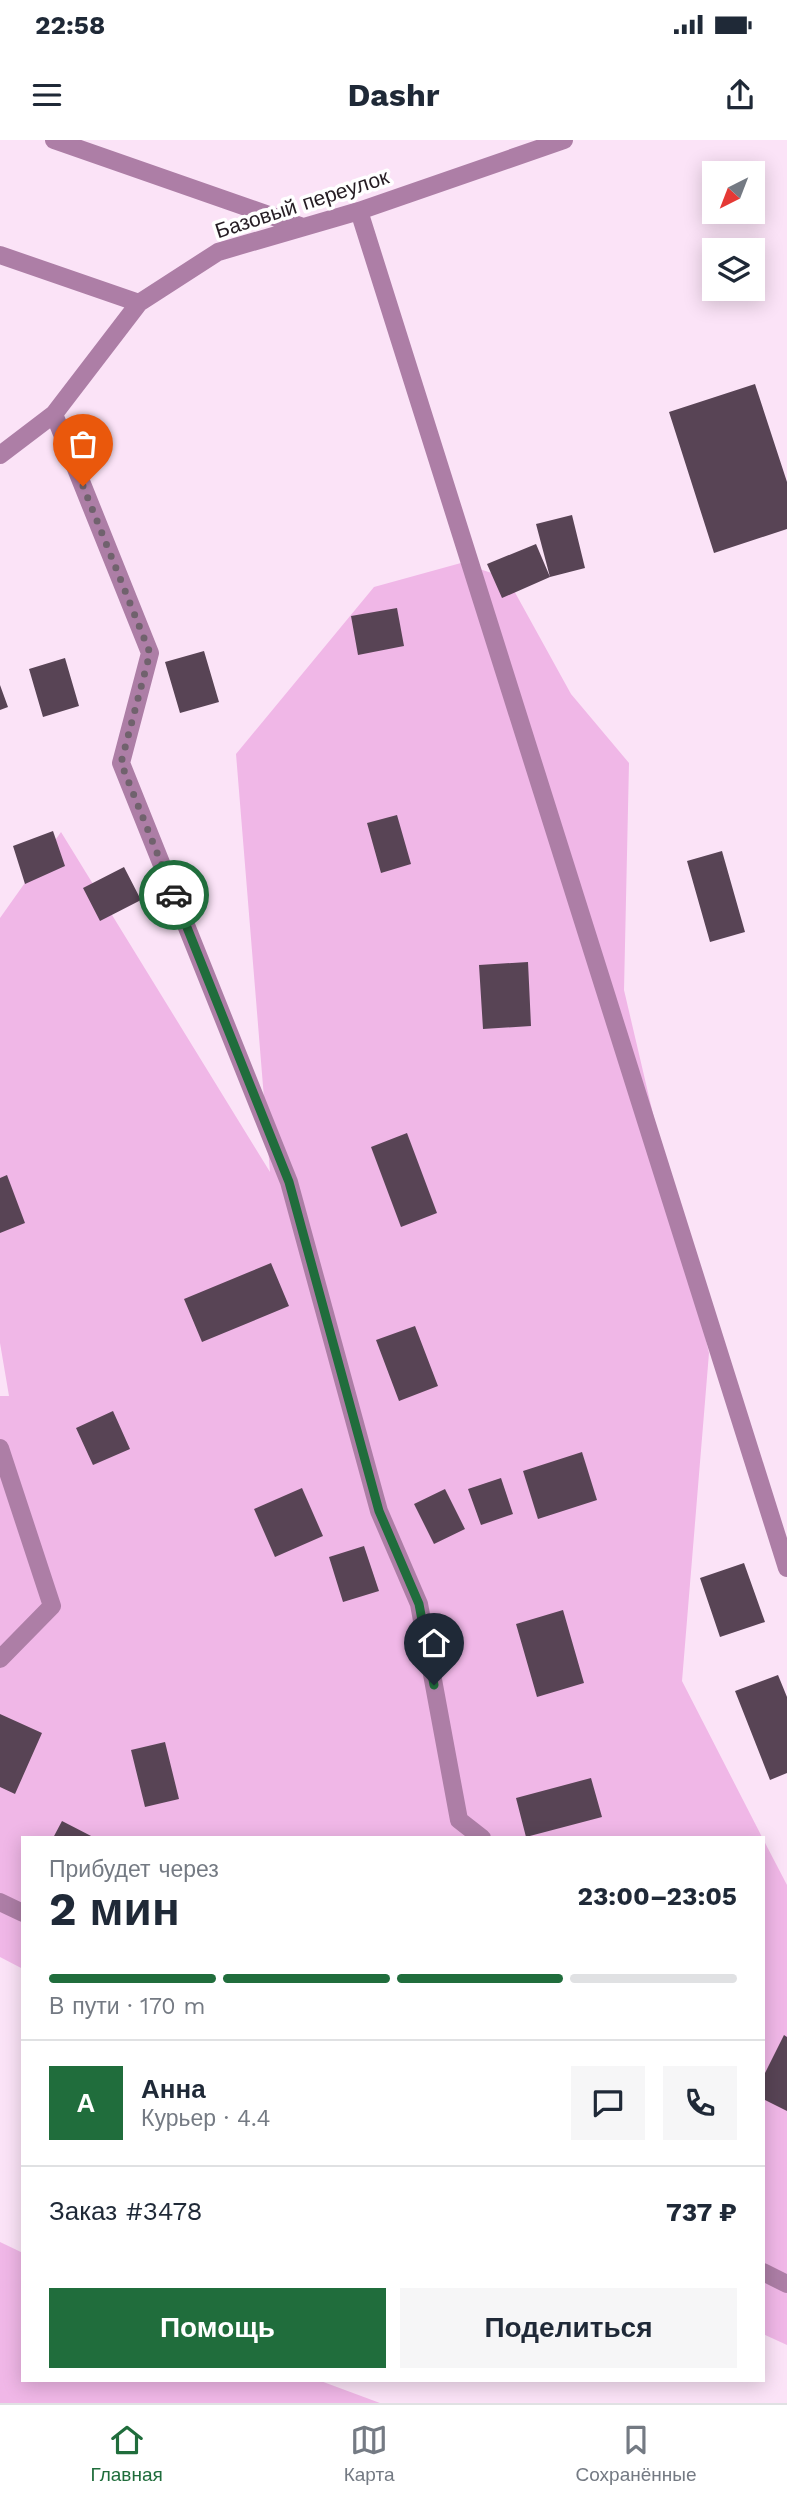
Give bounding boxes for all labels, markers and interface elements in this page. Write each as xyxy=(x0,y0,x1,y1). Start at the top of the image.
text: 22:58 xyxy=(35,10,105,40)
icon: menu xyxy=(28,76,66,114)
text: Dashr xyxy=(348,76,439,114)
icon: share xyxy=(721,76,759,114)
north arrow xyxy=(702,161,765,224)
map controls xyxy=(702,161,765,301)
street label: Базовый переулок xyxy=(212,163,393,243)
button: layers xyxy=(702,238,765,301)
pin xyxy=(53,414,113,486)
icon: bag xyxy=(64,425,102,463)
courier xyxy=(139,860,209,930)
icon: car xyxy=(155,876,193,914)
pin xyxy=(404,1613,464,1685)
icon: home xyxy=(415,1624,453,1662)
text: Прибудет через xyxy=(49,1856,219,1883)
text: 23:00–23:05 xyxy=(577,1881,737,1911)
text: 2 мин xyxy=(49,1882,180,1936)
text: В пути · 170 m xyxy=(49,1993,205,2020)
button: chat xyxy=(571,2066,645,2140)
button: phone xyxy=(663,2066,737,2140)
text: Анна xyxy=(141,2074,206,2104)
text: А xyxy=(77,2088,95,2118)
text: Курьер · 4.4 xyxy=(141,2105,271,2132)
text: Заказ #3478 xyxy=(49,2196,203,2226)
text: 737 ₽ xyxy=(666,2197,737,2227)
button: Помощь xyxy=(49,2288,386,2368)
button: Поделиться xyxy=(400,2288,737,2368)
tab: Главная xyxy=(90,2421,163,2486)
tab: Карта xyxy=(344,2421,395,2486)
tab: Сохранённые xyxy=(576,2421,697,2486)

